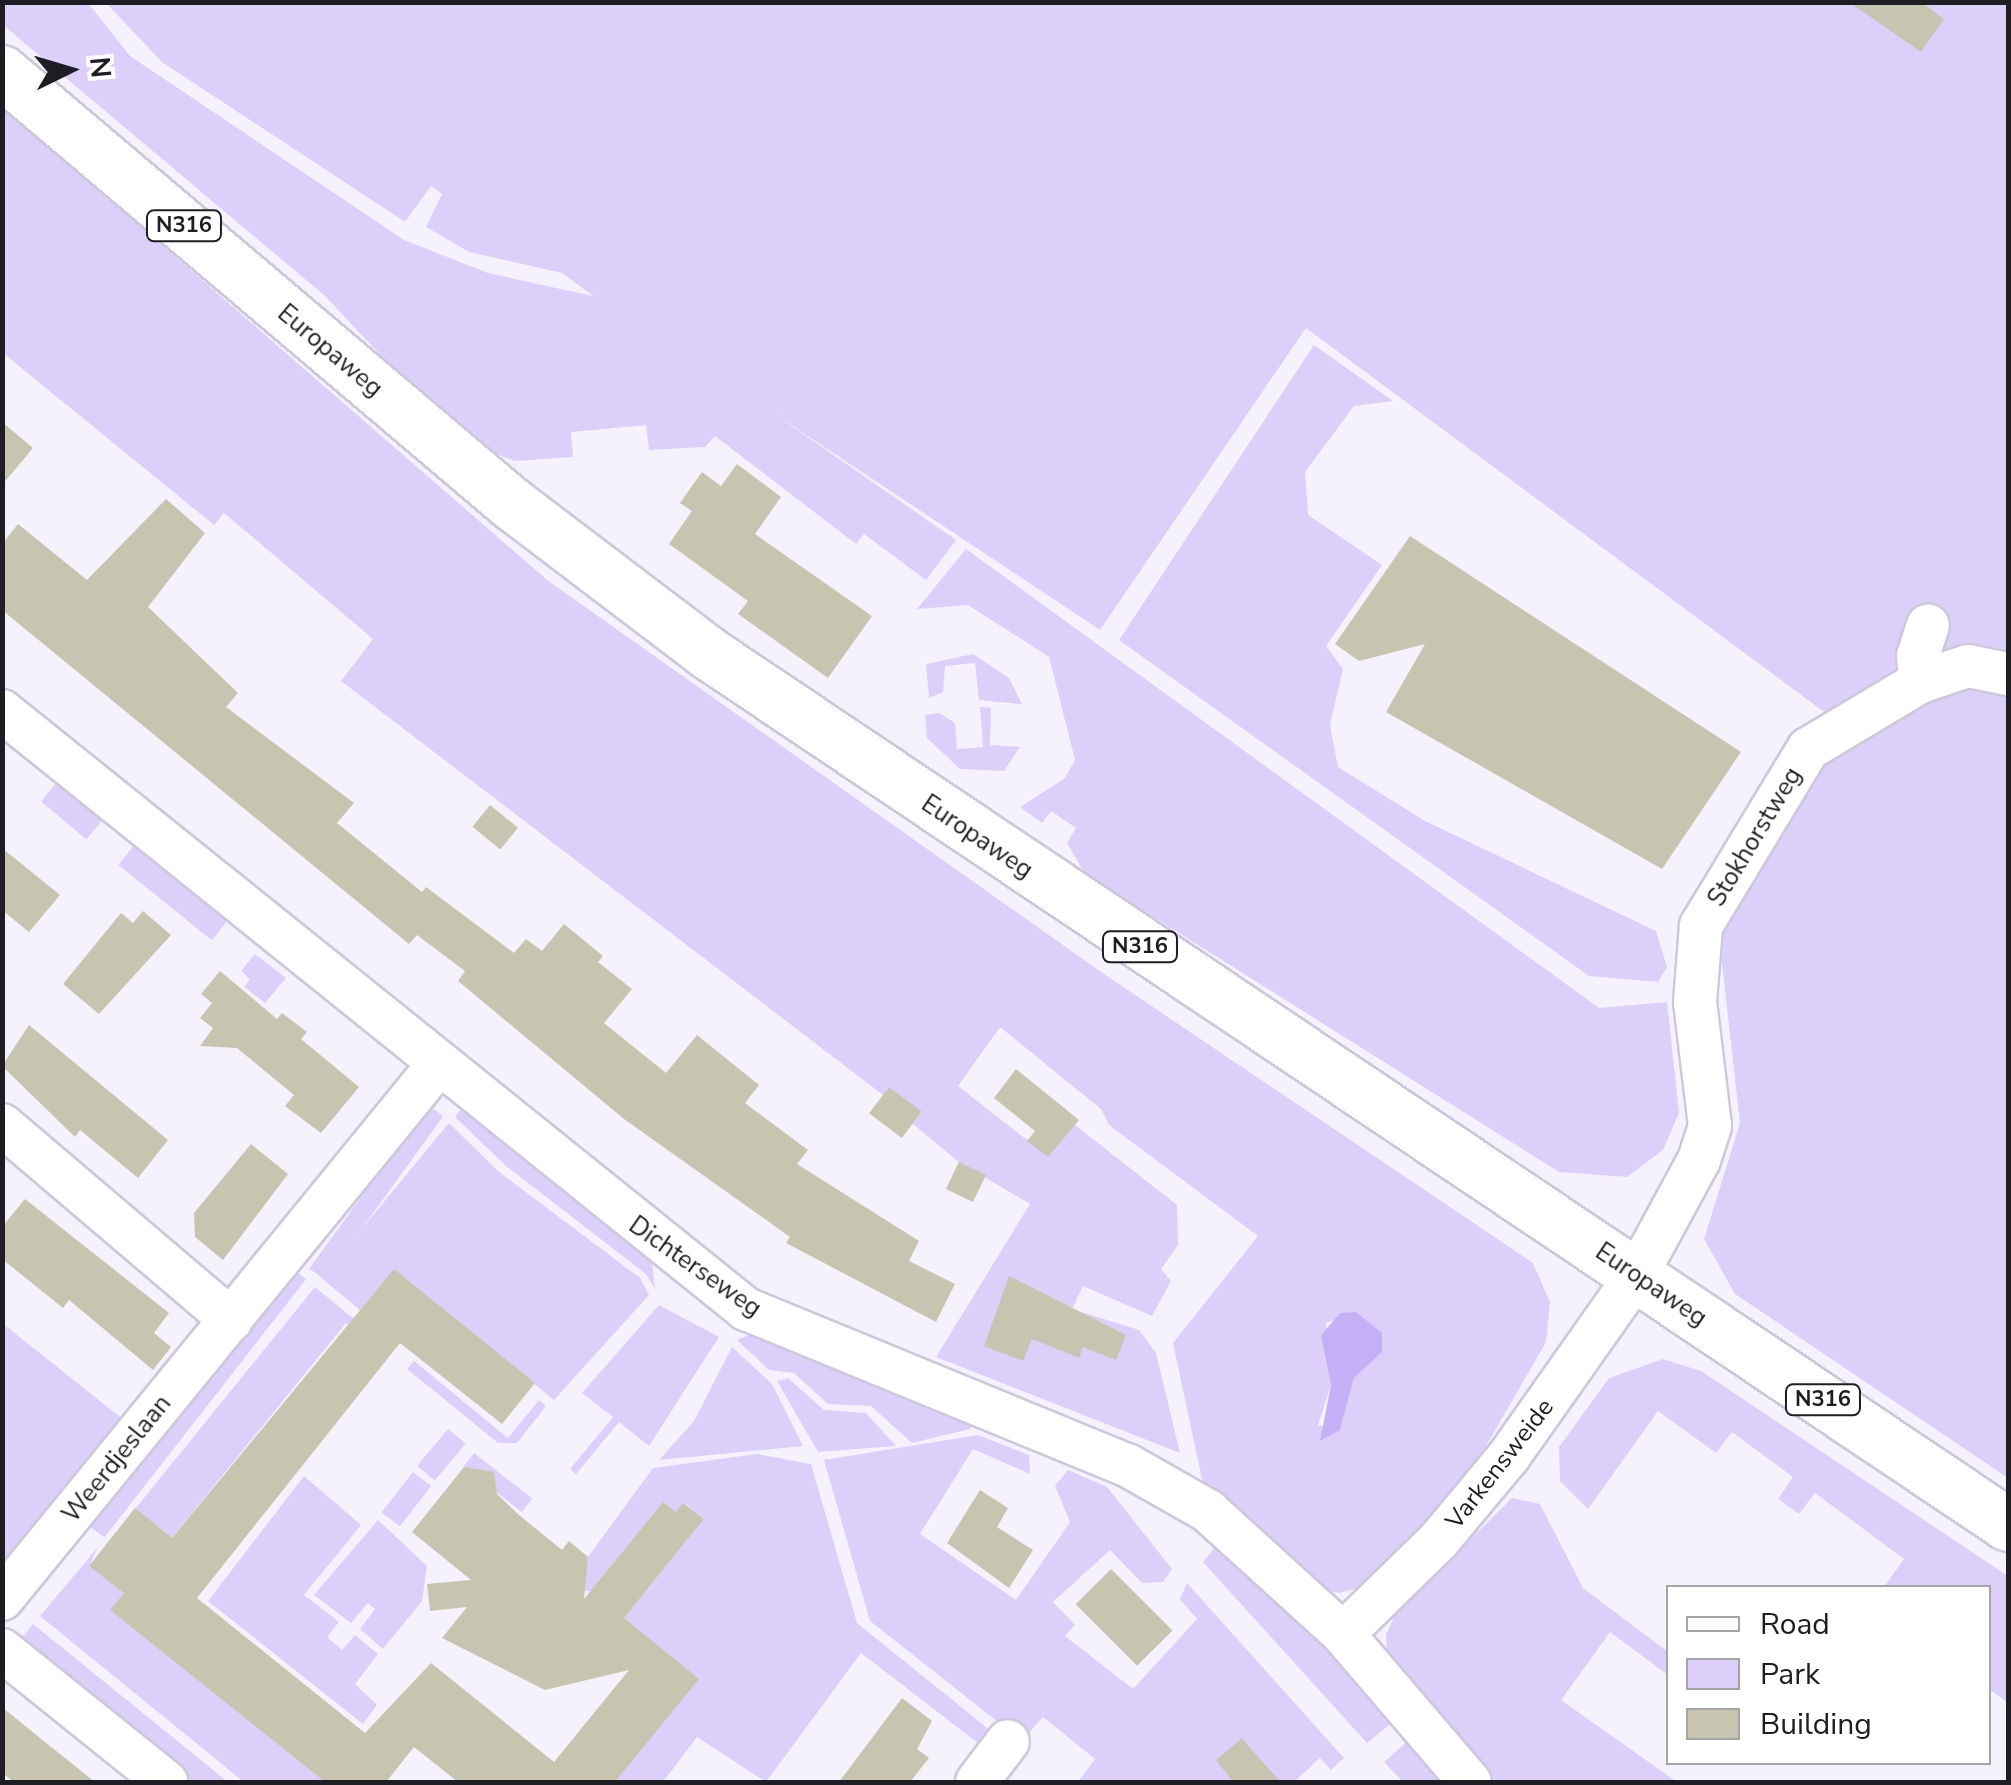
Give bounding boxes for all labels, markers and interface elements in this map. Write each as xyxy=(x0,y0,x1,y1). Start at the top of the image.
north arrow xyxy=(20,20,120,120)
text: N xyxy=(80,55,120,79)
road number: N316 xyxy=(144,209,224,243)
street label: Europaweg xyxy=(271,298,389,404)
street label: Stokhorstweg xyxy=(1702,762,1808,912)
street label: Europaweg xyxy=(916,789,1038,885)
road number: N316 xyxy=(1100,930,1180,964)
street label: Dichterseweg xyxy=(623,1210,767,1324)
street label: Europaweg xyxy=(1590,1237,1712,1333)
road number: N316 xyxy=(1783,1383,1863,1417)
street label: Weerdjeslaan xyxy=(56,1389,178,1529)
street label: Varkensweide xyxy=(1440,1393,1560,1535)
legend xyxy=(1666,1585,1991,1765)
text: Road xyxy=(1760,1604,1830,1645)
text: Park xyxy=(1760,1654,1820,1695)
text: Building xyxy=(1760,1704,1872,1745)

